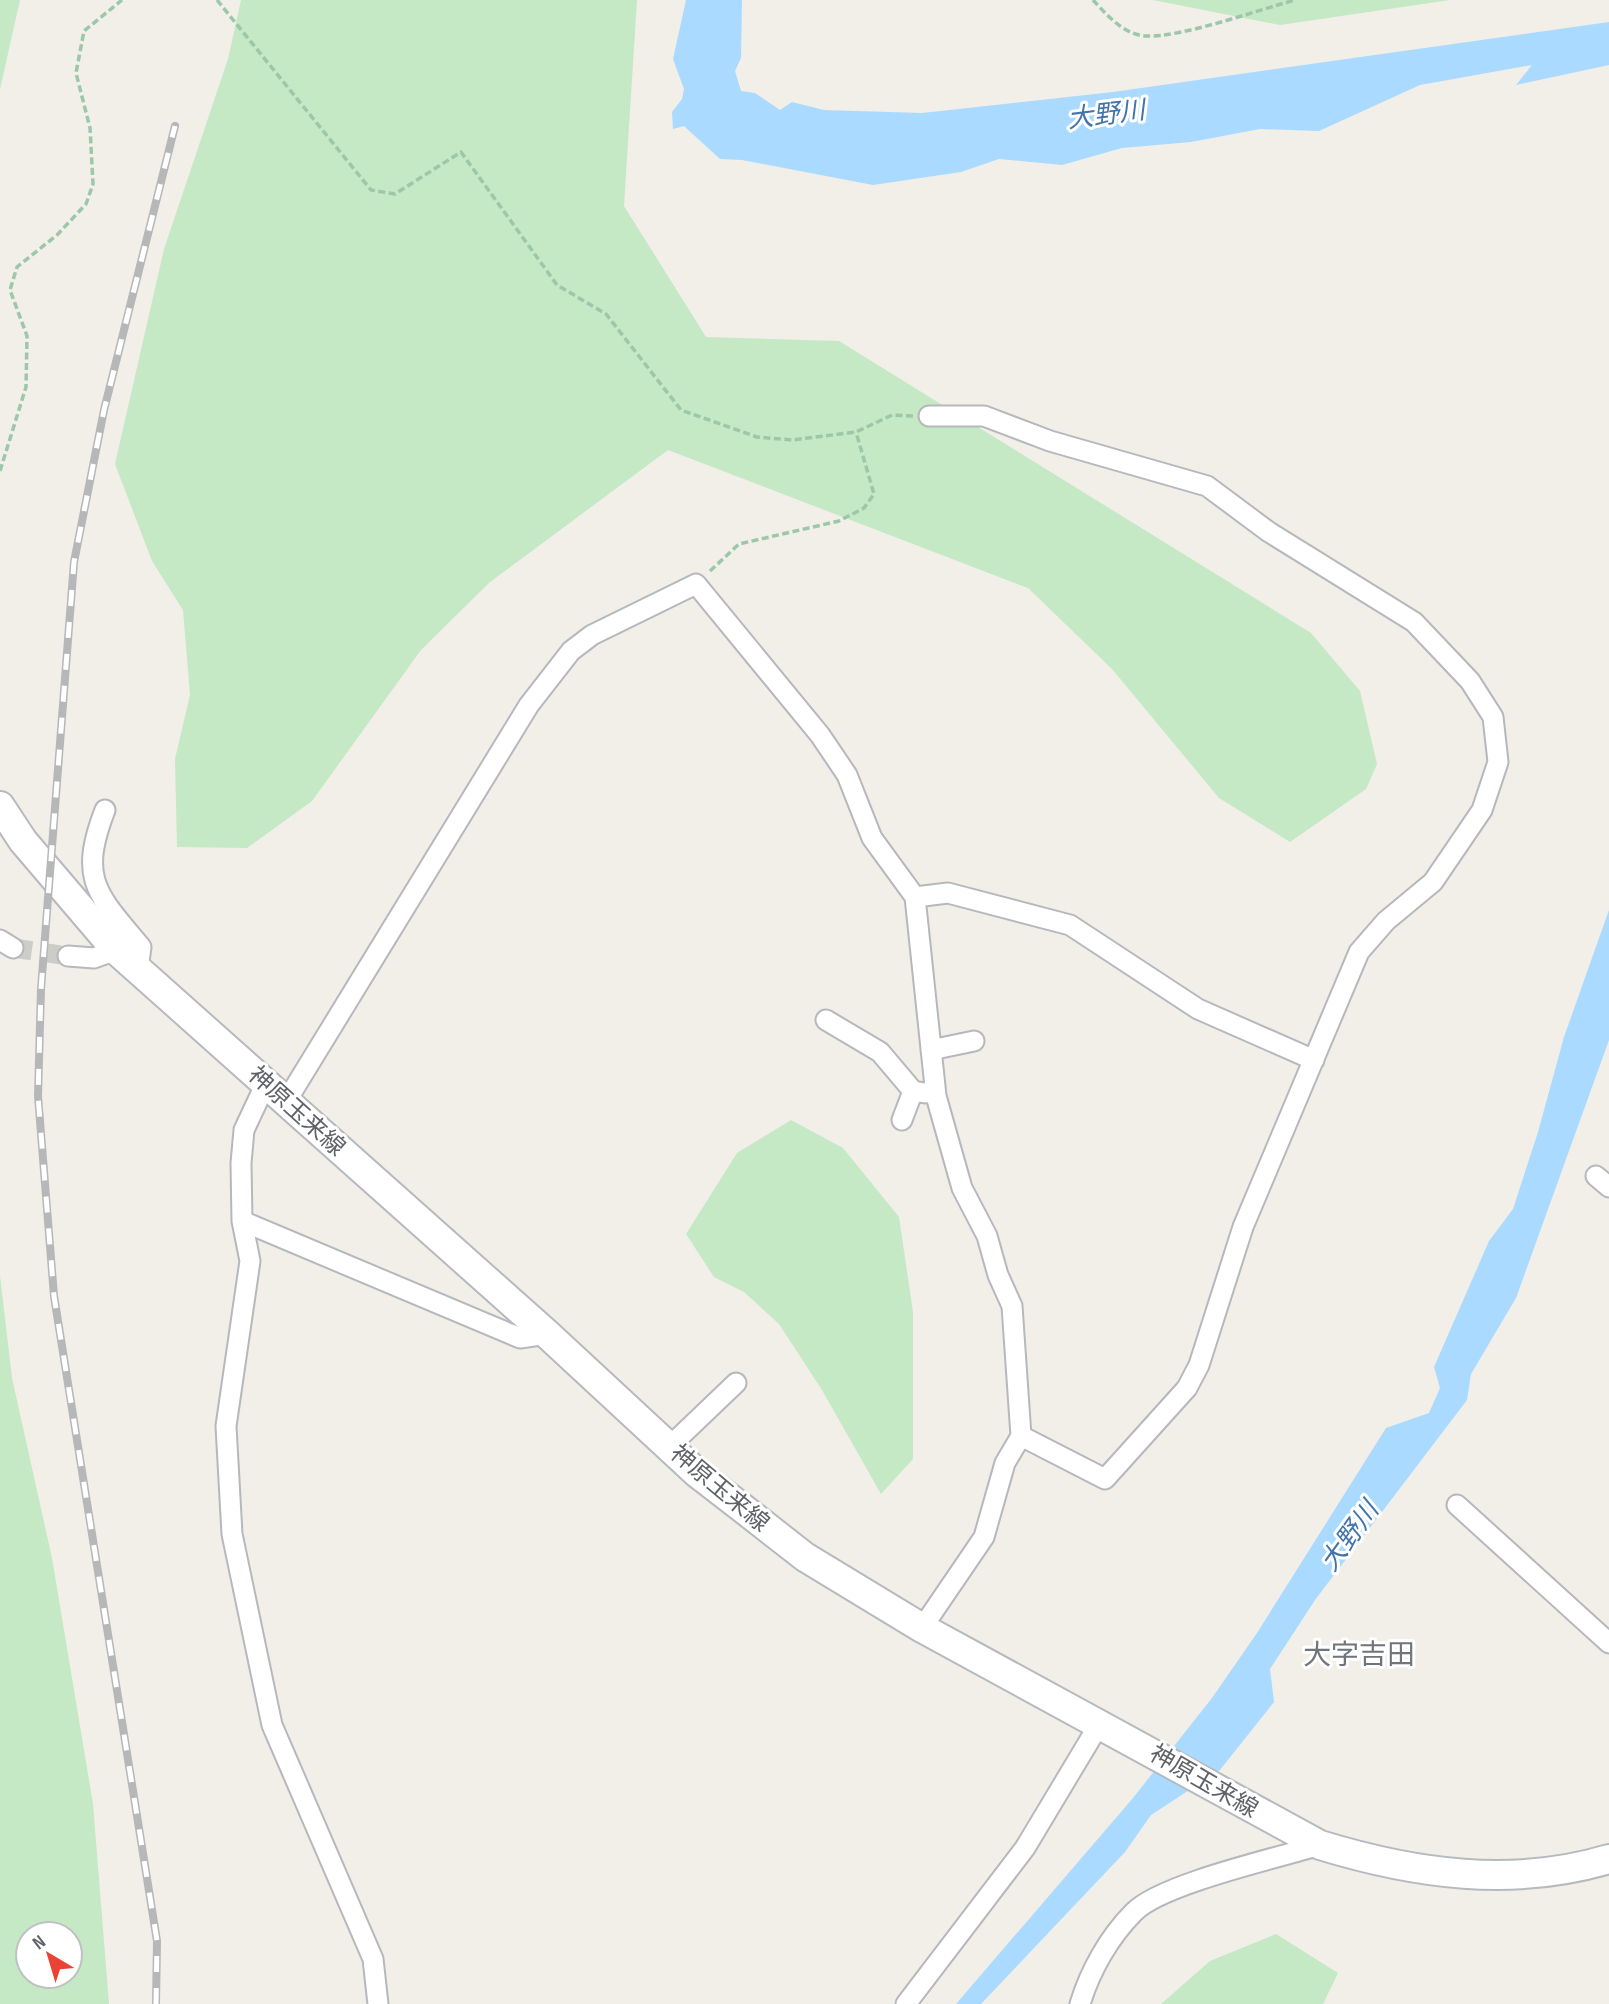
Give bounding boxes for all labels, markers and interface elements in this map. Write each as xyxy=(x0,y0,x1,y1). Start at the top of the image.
water label: 大野川 xyxy=(1066,95,1150,136)
street label: 神原玉来線 xyxy=(242,1060,351,1162)
street label: 神原玉来線 xyxy=(664,1439,775,1538)
water label: 大野川 xyxy=(1315,1494,1387,1578)
district label: 大字吉田 xyxy=(1303,1639,1415,1672)
street label: 神原玉来線 xyxy=(1145,1739,1263,1824)
north arrow xyxy=(14,1920,84,1990)
text: N xyxy=(28,1931,51,1955)

